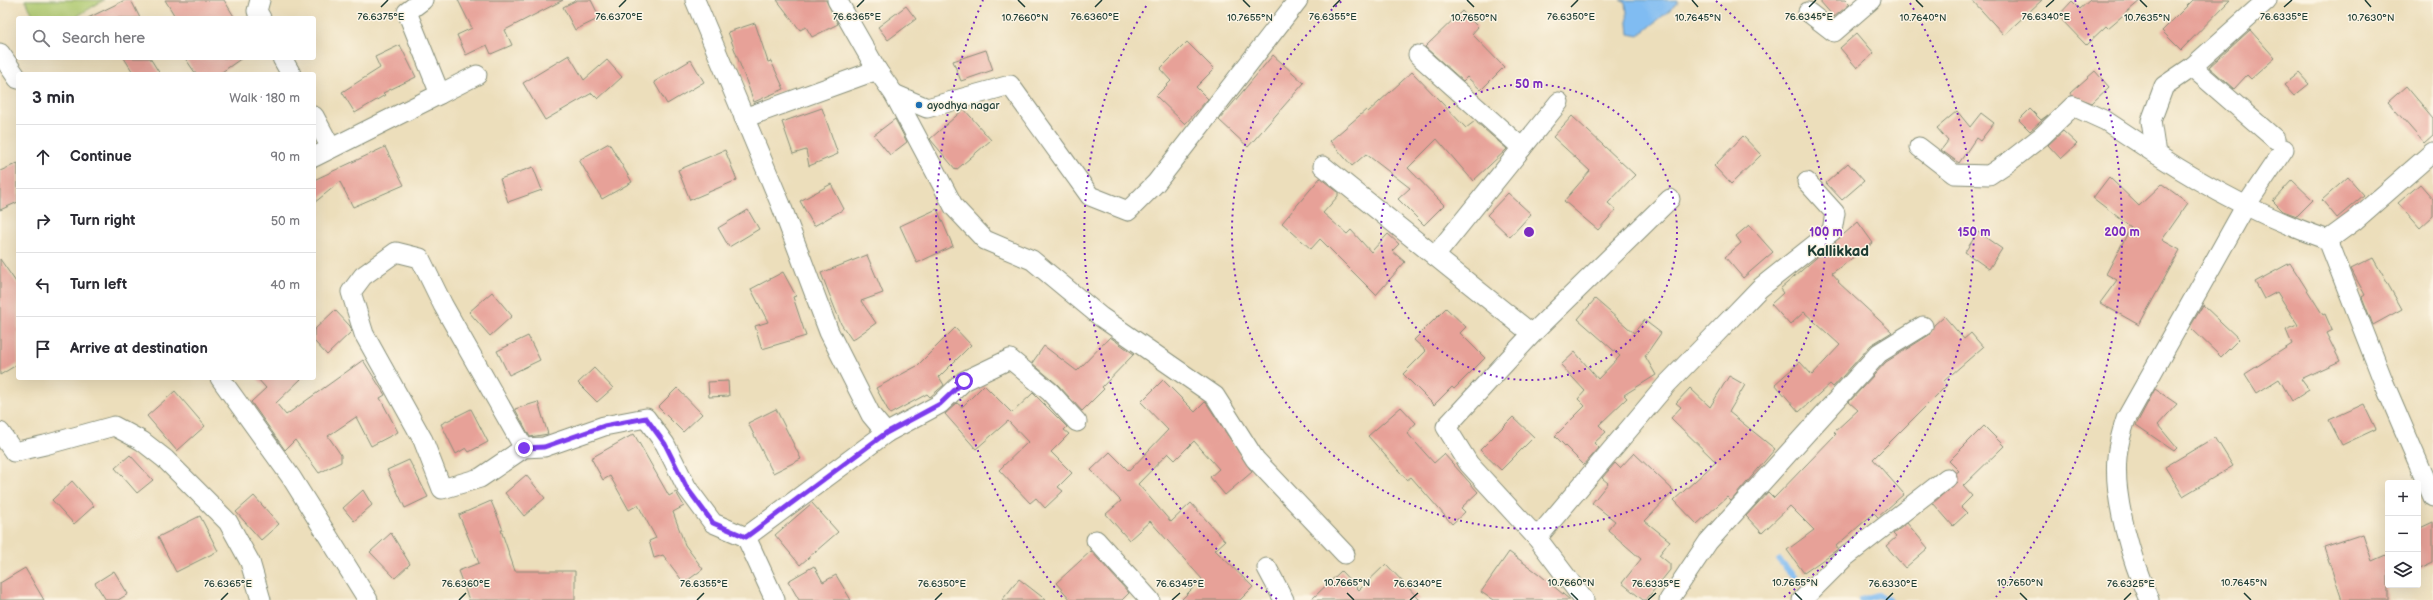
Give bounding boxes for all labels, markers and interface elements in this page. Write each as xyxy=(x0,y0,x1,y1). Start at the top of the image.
text: 76.6375°E xyxy=(358,11,405,23)
text: 76.6370°E xyxy=(595,11,643,23)
text: 76.6365°E xyxy=(833,11,881,23)
text: 76.6360°E xyxy=(1071,11,1120,23)
text: 76.6355°E xyxy=(1309,11,1357,23)
text: 76.6350°E xyxy=(1547,11,1595,23)
text: 76.6345°E xyxy=(1785,11,1833,23)
text: 76.6340°E xyxy=(2022,11,2071,23)
text: 76.6335°E xyxy=(2260,11,2308,23)
text: 10.7660°N xyxy=(1002,12,1048,24)
text: 10.7655°N xyxy=(1227,12,1273,24)
text: 10.7650°N xyxy=(1451,12,1497,24)
text: 10.7645°N xyxy=(1675,12,1721,24)
text: 10.7640°N xyxy=(1900,12,1946,24)
text: 10.7635°N xyxy=(2124,12,2170,24)
text: 10.7630°N xyxy=(2348,12,2394,24)
search box xyxy=(16,16,316,60)
icon: search xyxy=(30,27,52,49)
text: Search here xyxy=(62,29,145,48)
text: 50 m xyxy=(1515,77,1543,92)
text: 3 min xyxy=(32,88,75,108)
text: Walk · 180 m xyxy=(229,90,300,106)
place label: ayodhya nagar xyxy=(927,99,1000,112)
marker: ayodhya nagar xyxy=(914,100,924,110)
icon: ahead xyxy=(32,146,54,168)
text: Continue xyxy=(70,147,132,166)
text: 90 m xyxy=(271,149,300,165)
icon: right xyxy=(32,210,54,232)
text: Turn right xyxy=(70,211,135,230)
text: 50 m xyxy=(271,213,300,229)
centre of rings xyxy=(1522,225,1536,239)
text: 100 m xyxy=(1809,225,1843,240)
text: 150 m xyxy=(1958,225,1990,240)
text: 200 m xyxy=(2104,225,2140,240)
district label: Kallikkad xyxy=(1807,242,1869,261)
icon: left xyxy=(32,274,54,296)
text: Turn left xyxy=(70,275,127,294)
text: 40 m xyxy=(270,277,300,293)
icon: arrive xyxy=(32,338,54,360)
text: Arrive at destination xyxy=(70,339,208,358)
route start xyxy=(955,372,973,390)
route end xyxy=(515,439,533,457)
map controls xyxy=(2385,480,2421,588)
button: + xyxy=(2385,480,2421,516)
button: − xyxy=(2385,516,2421,552)
button: layers xyxy=(2385,552,2421,588)
text: 10.7665°N xyxy=(1324,577,1370,589)
text: 10.7660°N xyxy=(1548,577,1594,589)
text: 10.7655°N xyxy=(1772,577,1818,589)
text: 10.7650°N xyxy=(1997,577,2043,589)
text: 10.7645°N xyxy=(2221,577,2267,589)
text: 76.6365°E xyxy=(204,578,252,590)
text: 76.6360°E xyxy=(442,578,491,590)
text: 76.6355°E xyxy=(680,578,728,590)
text: 76.6350°E xyxy=(918,578,966,590)
text: 76.6345°E xyxy=(1156,578,1204,590)
text: 76.6340°E xyxy=(1394,578,1443,590)
text: 76.6335°E xyxy=(1632,578,1680,590)
text: 76.6330°E xyxy=(1869,578,1918,590)
text: 76.6325°E xyxy=(2107,578,2155,590)

